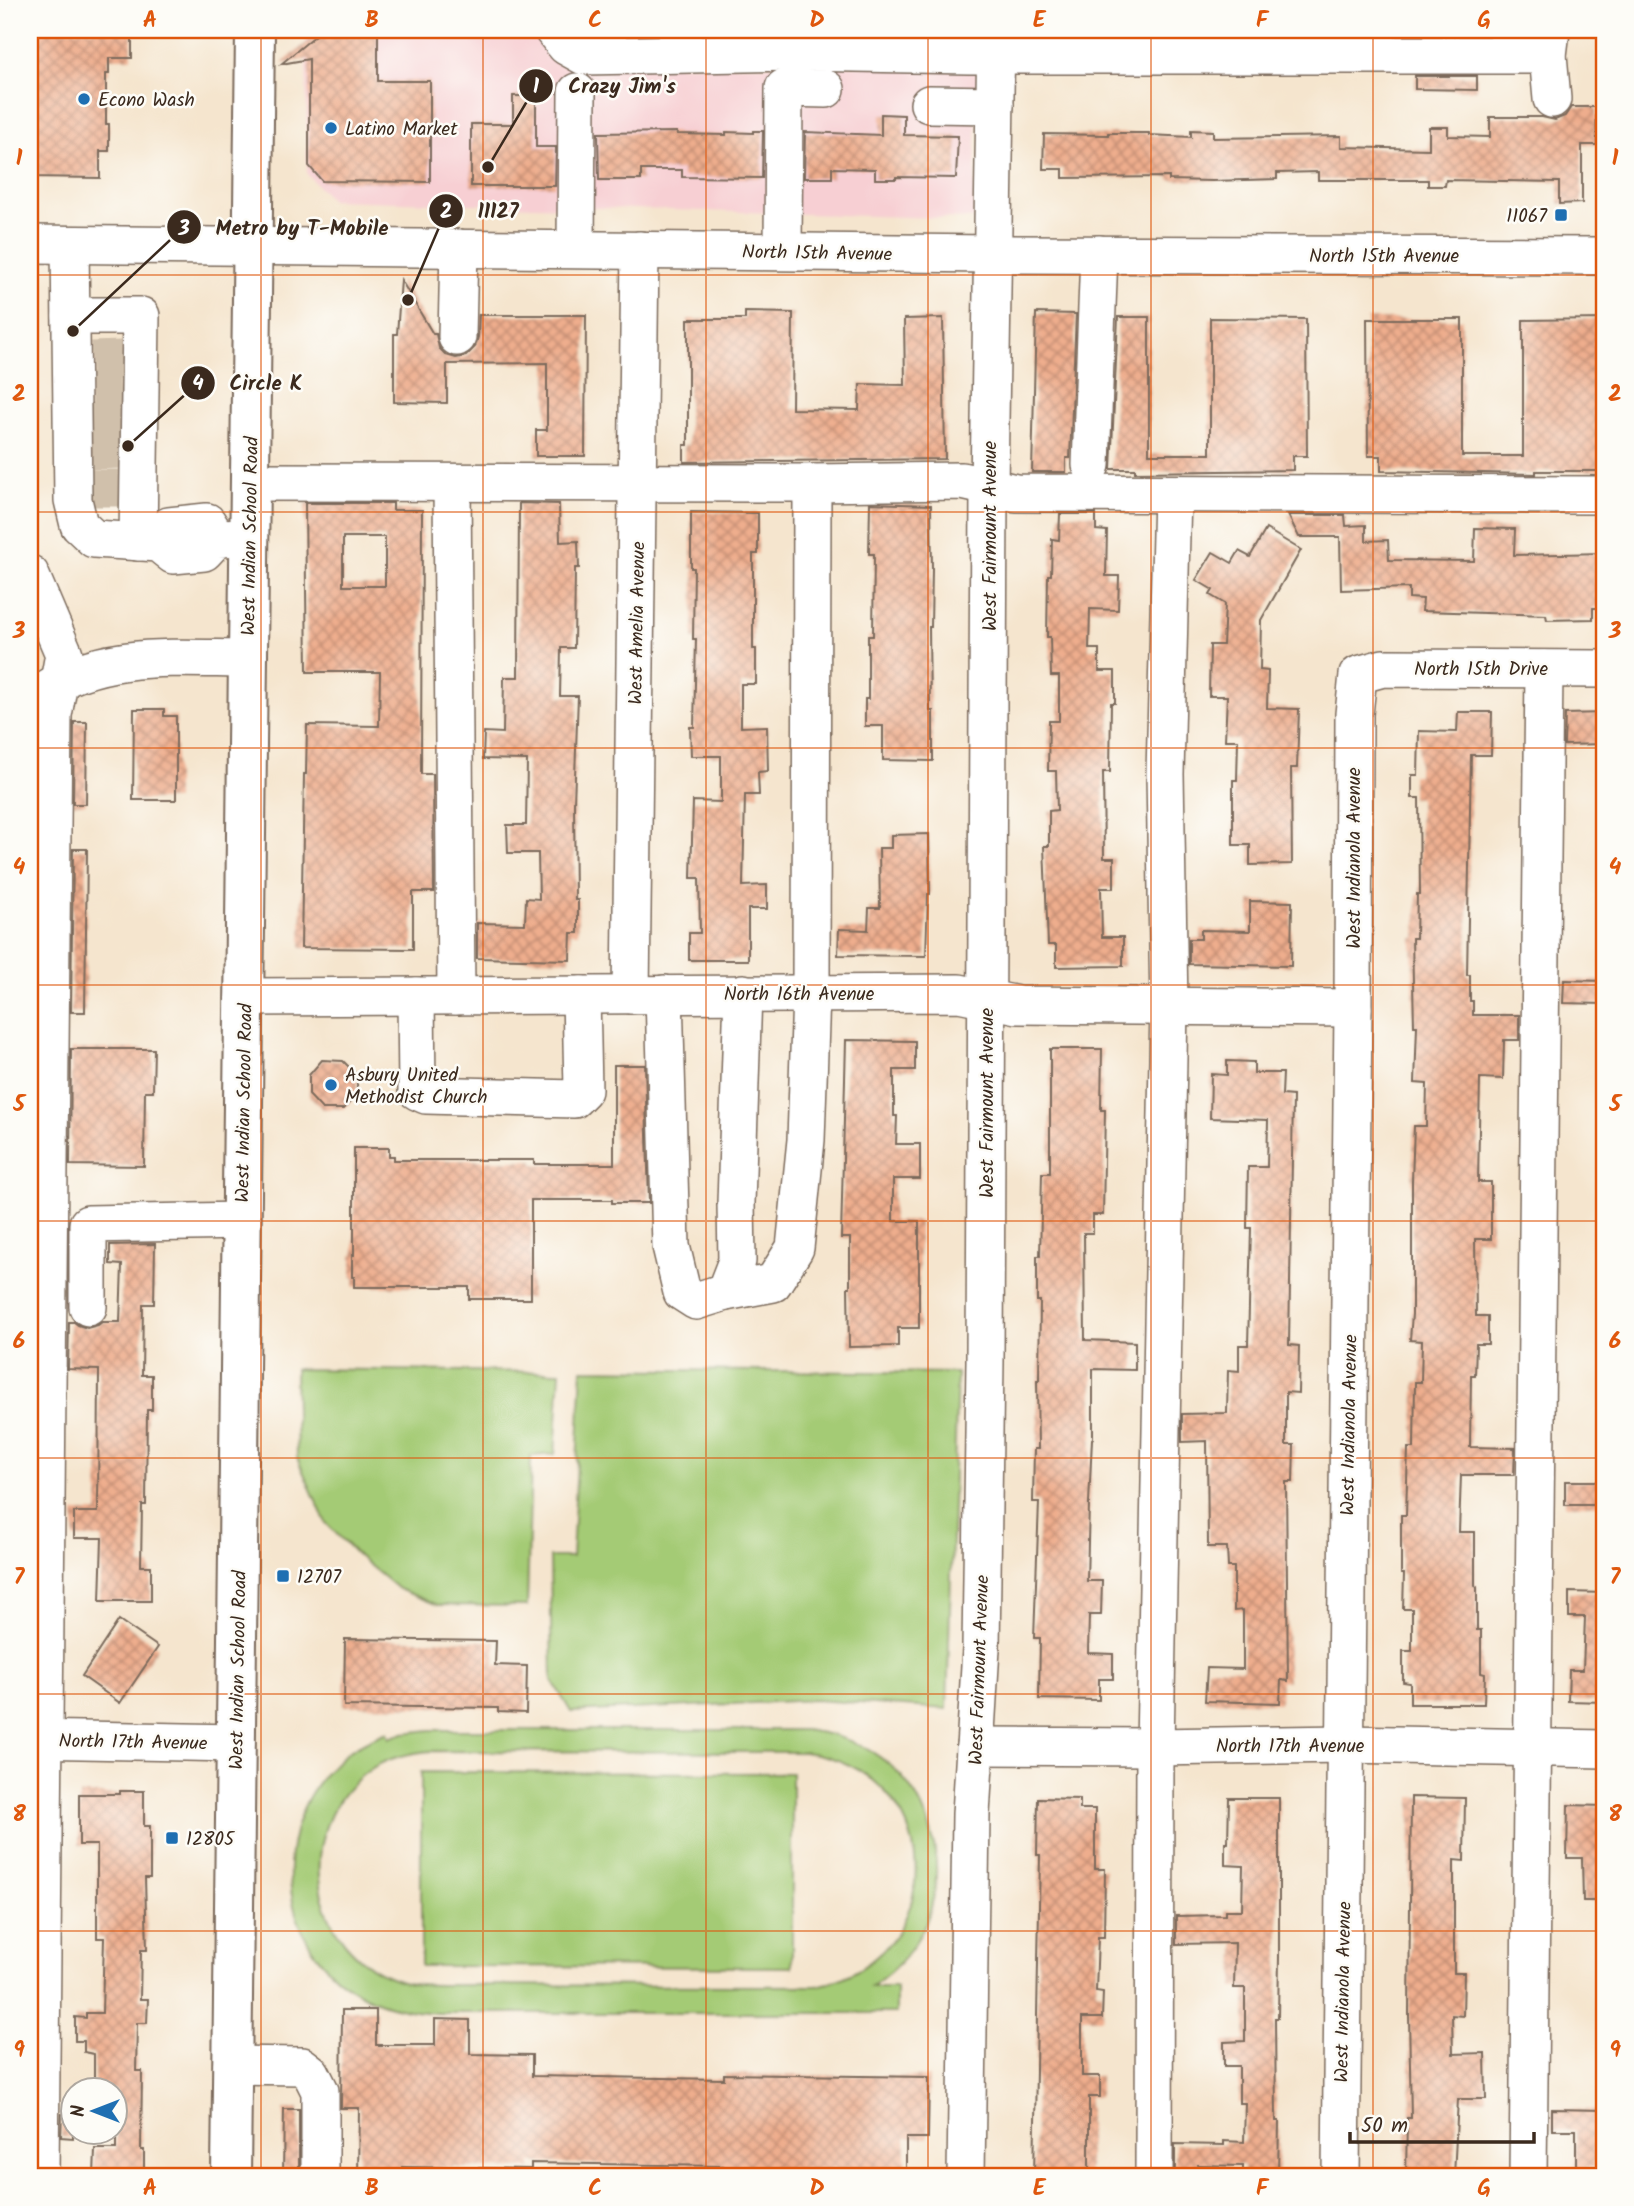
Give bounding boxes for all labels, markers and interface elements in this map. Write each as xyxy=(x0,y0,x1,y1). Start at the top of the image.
text: A xyxy=(143,3,157,39)
text: B xyxy=(365,3,379,39)
text: C xyxy=(588,3,602,39)
text: D xyxy=(809,3,825,39)
text: E xyxy=(1033,3,1047,39)
text: F xyxy=(1256,3,1270,39)
text: G xyxy=(1477,3,1491,39)
callout: Crazy Jim's xyxy=(519,65,689,107)
text: 1 xyxy=(533,71,540,104)
text: Crazy Jim's xyxy=(568,71,676,104)
place label: Econo Wash xyxy=(98,86,195,116)
marker: Econo Wash xyxy=(76,91,92,107)
place label: Latino Market xyxy=(345,115,458,145)
marker: Latino Market xyxy=(323,120,339,136)
text: 1 xyxy=(16,141,23,177)
text: 1 xyxy=(1612,141,1619,177)
callout: 11127 xyxy=(429,190,533,232)
text: 2 xyxy=(440,196,452,229)
text: 11127 xyxy=(477,196,520,229)
place label: 11067 xyxy=(1506,202,1548,232)
callout: Metro by T-Mobile xyxy=(166,206,402,248)
marker: 11067 xyxy=(1553,207,1569,223)
text: 3 xyxy=(177,213,190,246)
text: Metro by T-Mobile xyxy=(216,213,389,246)
street label: North 15th Avenue xyxy=(742,238,893,270)
street label: North 15th Avenue xyxy=(1309,242,1460,272)
callout: Circle K xyxy=(180,362,316,404)
text: 4 xyxy=(192,368,204,401)
text: Circle K xyxy=(230,368,303,401)
text: 2 xyxy=(12,377,26,413)
text: 2 xyxy=(1608,377,1622,413)
street label: West Indian School Road xyxy=(234,436,268,636)
street label: West Fairmount Avenue xyxy=(976,441,1006,631)
street label: West Amelia Avenue xyxy=(622,541,654,705)
text: 3 xyxy=(12,614,26,650)
text: 3 xyxy=(1608,614,1622,650)
street label: North 15th Drive xyxy=(1414,655,1548,685)
street label: West Indianola Avenue xyxy=(1340,767,1370,949)
text: 4 xyxy=(13,850,26,886)
text: 4 xyxy=(1609,850,1622,886)
street label: North 16th Avenue xyxy=(724,980,875,1010)
street label: West Indian School Road xyxy=(228,1003,262,1203)
street label: West Fairmount Avenue xyxy=(973,1008,1003,1198)
place label: Asbury United Methodist Church xyxy=(345,1061,487,1113)
marker: Asbury United Methodist Church xyxy=(323,1077,339,1093)
text: 5 xyxy=(12,1087,27,1123)
text: 5 xyxy=(1608,1087,1623,1123)
text: 6 xyxy=(13,1324,25,1360)
text: 6 xyxy=(1609,1324,1621,1360)
street label: West Indianola Avenue xyxy=(1333,1334,1367,1516)
text: 7 xyxy=(14,1560,26,1596)
text: 7 xyxy=(1610,1560,1622,1596)
place label: 12707 xyxy=(297,1563,342,1593)
marker: 12707 xyxy=(275,1568,291,1584)
street label: West Indian School Road xyxy=(222,1570,256,1770)
street label: West Fairmount Avenue xyxy=(962,1574,998,1766)
street label: North 17th Avenue xyxy=(58,1727,208,1759)
street label: North 17th Avenue xyxy=(1216,1732,1365,1762)
text: 8 xyxy=(12,1797,26,1833)
text: 8 xyxy=(1608,1797,1622,1833)
place label: 12805 xyxy=(186,1825,236,1855)
marker: 12805 xyxy=(164,1830,180,1846)
street label: West Indianola Avenue xyxy=(1327,1901,1361,2083)
text: 9 xyxy=(13,2033,25,2069)
text: 9 xyxy=(1609,2033,1621,2069)
north arrow xyxy=(60,2076,130,2146)
scale bar xyxy=(1350,2101,1534,2145)
text: N xyxy=(64,2105,94,2117)
text: 50 m xyxy=(1361,2110,1408,2143)
text: A xyxy=(143,2171,157,2206)
text: B xyxy=(365,2171,379,2206)
text: C xyxy=(588,2171,602,2206)
text: D xyxy=(809,2171,825,2206)
text: E xyxy=(1033,2171,1047,2206)
text: F xyxy=(1256,2171,1270,2206)
text: G xyxy=(1477,2171,1491,2206)

